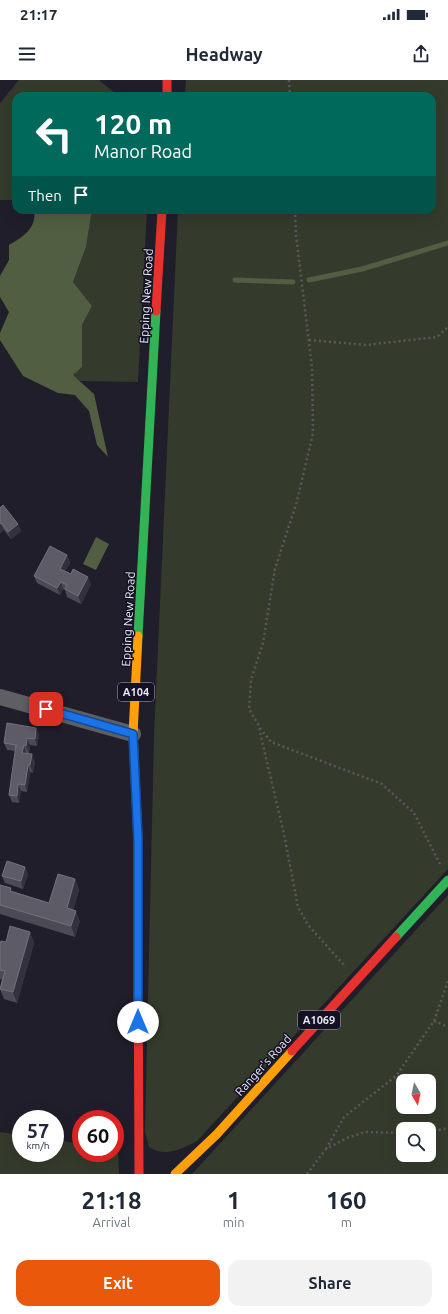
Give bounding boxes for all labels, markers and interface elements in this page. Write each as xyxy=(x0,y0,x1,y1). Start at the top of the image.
text: 21:17 xyxy=(20,6,58,23)
icon: menu xyxy=(16,43,38,65)
icon: share xyxy=(410,43,432,65)
text: Headway xyxy=(185,44,263,64)
icon: left xyxy=(28,108,80,160)
text: 120 m xyxy=(94,108,172,139)
text: Manor Road xyxy=(94,141,192,161)
icon: arrive xyxy=(70,184,92,206)
text: Then xyxy=(28,187,62,204)
street label: Epping New Road xyxy=(137,248,155,344)
street label: Epping New Road xyxy=(119,571,137,667)
road number: A104 xyxy=(118,683,154,701)
pin xyxy=(29,692,63,726)
icon: arrive xyxy=(35,698,57,720)
position arrow xyxy=(117,1001,159,1043)
road number: A1069 xyxy=(298,1011,340,1029)
street label: Ranger's Road xyxy=(232,1032,294,1098)
north arrow xyxy=(396,1074,436,1114)
map controls xyxy=(396,1074,436,1162)
speed limit sign: 60 xyxy=(72,1110,124,1162)
text: 57 xyxy=(27,1119,49,1142)
button: search xyxy=(396,1122,436,1162)
text: km/h xyxy=(26,1140,50,1151)
text: 21:18 xyxy=(81,1187,141,1214)
text: 1 xyxy=(227,1187,240,1214)
text: 160 xyxy=(326,1187,367,1214)
text: Arrival xyxy=(92,1215,130,1229)
text: min xyxy=(223,1215,245,1229)
text: m xyxy=(341,1215,352,1229)
button: Exit xyxy=(16,1260,220,1306)
button: Share xyxy=(228,1260,432,1306)

